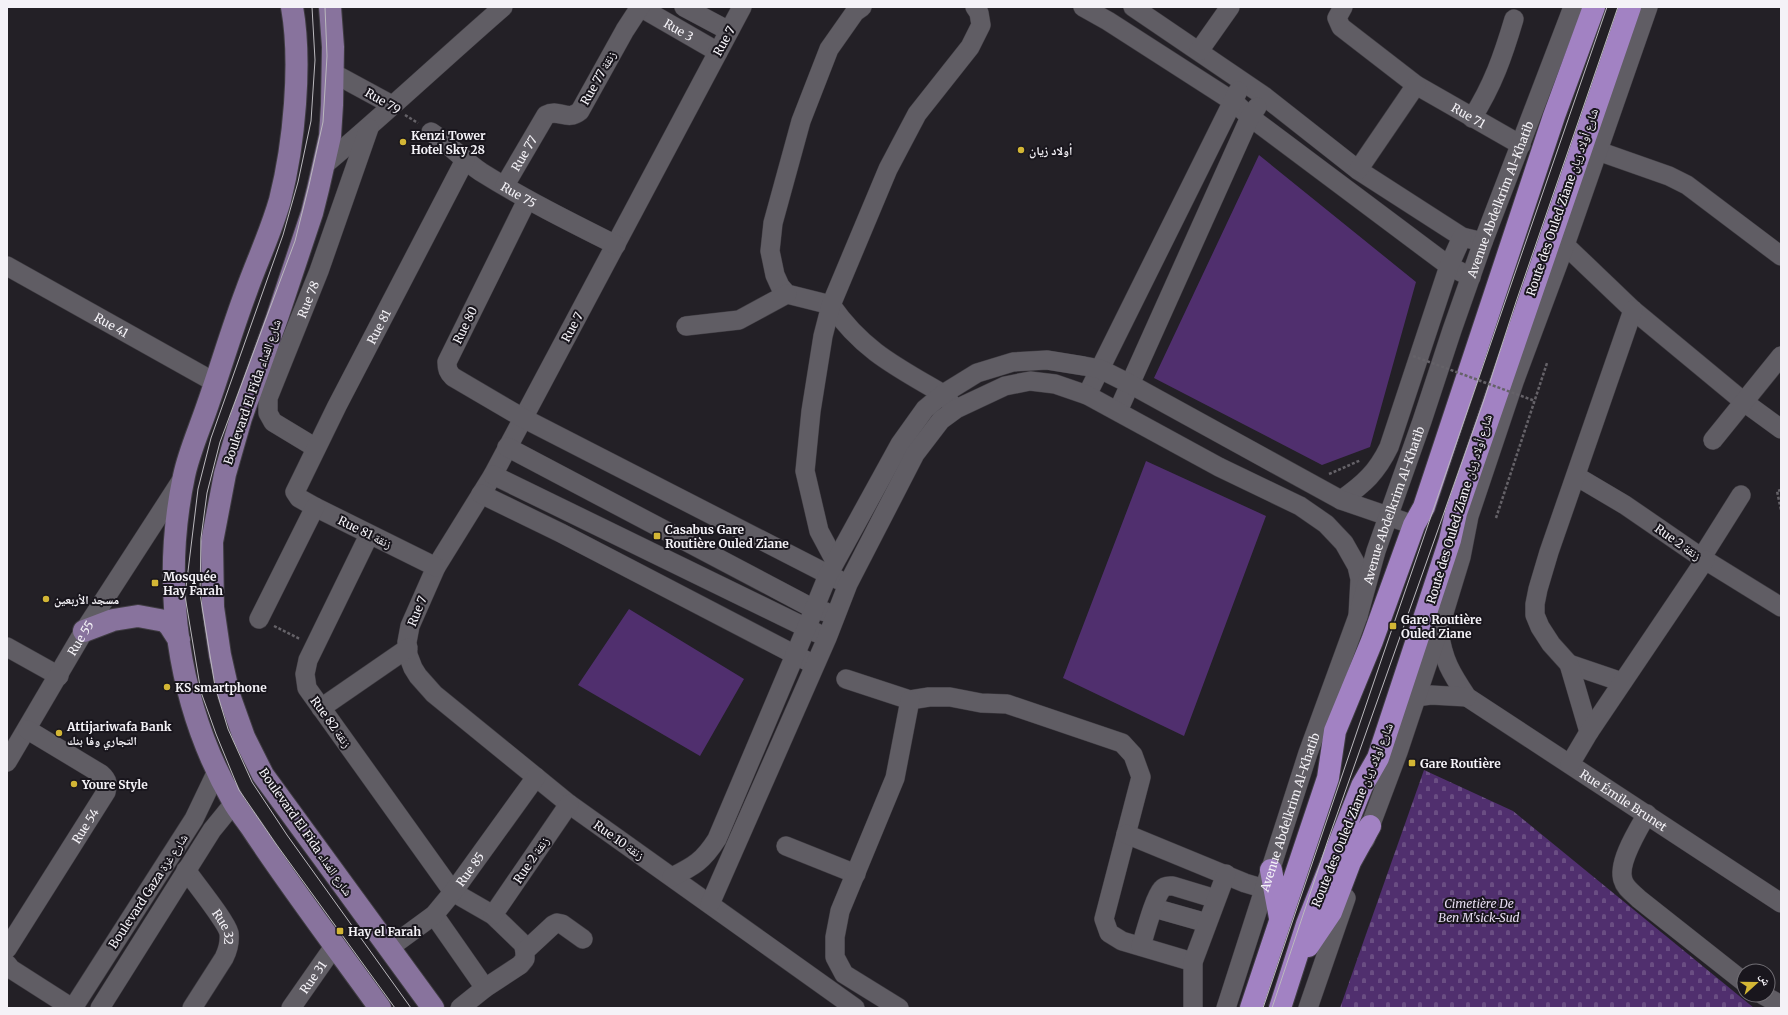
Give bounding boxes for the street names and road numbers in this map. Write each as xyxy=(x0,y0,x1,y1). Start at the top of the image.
street label: Rue 3 xyxy=(662,15,697,44)
street label: Rue 7 xyxy=(710,23,738,58)
street label: Rue 77 زنقة xyxy=(577,48,619,108)
street label: Rue 79 xyxy=(362,85,404,117)
street label: Rue 71 xyxy=(1449,100,1489,131)
street label: Route des Ouled Ziane شارع أولاد زيان xyxy=(1523,106,1602,298)
street label: Avenue Abdelkrim Al-Khatib xyxy=(1463,119,1536,281)
street label: Rue 77 xyxy=(508,133,540,173)
street label: Rue 75 xyxy=(498,178,539,210)
street label: Rue 78 xyxy=(294,279,322,320)
street label: Rue 80 xyxy=(450,304,481,346)
street label: Rue 81 xyxy=(363,306,394,346)
street label: Rue 41 xyxy=(92,309,132,340)
street label: Rue 7 xyxy=(558,309,586,344)
street label: Boulevard El Fida شارع الفداء xyxy=(220,317,285,467)
street label: Route des Ouled Ziane شارع أولاد زيان xyxy=(1423,412,1496,606)
street label: Avenue Abdelkrim Al-Khatib xyxy=(1359,424,1427,587)
street label: Rue 81 زنقة xyxy=(336,513,395,552)
street label: Rue 2 زنقة xyxy=(1652,521,1704,563)
street label: Rue 7 xyxy=(404,593,430,628)
street label: Rue 55 xyxy=(64,618,96,658)
street label: Rue 82 زنقة xyxy=(307,693,355,751)
street label: Route des Ouled Ziane شارع أولاد زيان xyxy=(1308,721,1397,910)
street label: Avenue Abdelkrim Al-Khatib xyxy=(1256,730,1322,894)
street label: Boulevard El Fida شارع الفداء xyxy=(255,765,356,899)
street label: Rue Émile Brunet xyxy=(1577,766,1670,834)
street label: Rue 54 xyxy=(68,804,102,846)
street label: Rue 10 زنقة xyxy=(591,817,647,863)
street label: Boulevard Gaza شارع غزة xyxy=(105,831,192,952)
street label: Rue 2 زنقة xyxy=(510,834,552,886)
street label: Rue 85 xyxy=(452,849,487,889)
street label: Rue 32 xyxy=(210,906,237,945)
street label: Rue 31 xyxy=(296,957,330,996)

